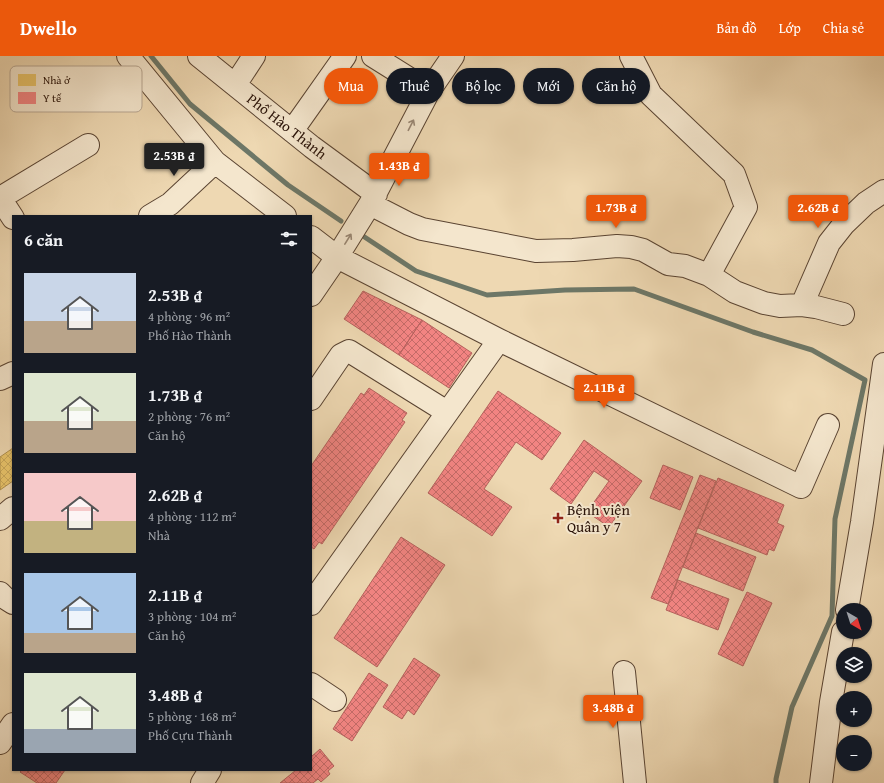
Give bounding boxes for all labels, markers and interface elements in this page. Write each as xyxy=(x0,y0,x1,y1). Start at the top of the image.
text: Dwello xyxy=(20,14,77,42)
text: Bản đồ xyxy=(717,18,757,38)
text: Lớp xyxy=(779,18,801,38)
text: Chia sẻ xyxy=(823,18,864,38)
legend xyxy=(10,66,142,112)
chip: Mua xyxy=(324,68,378,104)
chip: Thuê xyxy=(386,68,444,104)
chip: Bộ lọc xyxy=(452,68,515,104)
chip: Mới xyxy=(523,68,574,104)
chip: Căn hộ xyxy=(582,68,650,104)
text: Nhà ở xyxy=(43,72,71,88)
street label: Phố Hào Thành xyxy=(243,88,332,164)
text: Y tế xyxy=(43,90,62,106)
one-way arrow xyxy=(408,120,415,132)
pin: 2.53B ₫ xyxy=(137,143,211,177)
text: 2.53B ₫ xyxy=(153,146,195,165)
pin: 1.43B ₫ xyxy=(362,153,436,187)
text: 1.43B ₫ xyxy=(378,156,420,175)
pin: 1.73B ₫ xyxy=(579,195,653,229)
pin: 2.62B ₫ xyxy=(781,195,855,229)
text: 1.73B ₫ xyxy=(595,198,637,217)
text: 2.62B ₫ xyxy=(797,198,839,217)
text: 6 căn xyxy=(24,227,63,252)
icon: filters xyxy=(278,228,300,250)
one-way arrow xyxy=(345,233,353,245)
text: 2.53B ₫ xyxy=(148,282,202,307)
icon: home xyxy=(56,289,104,337)
text: 4 phòng · 96 m² xyxy=(148,307,230,326)
text: Phố Hào Thành xyxy=(148,326,231,345)
pin: 2.11B ₫ xyxy=(567,375,641,409)
text: 2.11B ₫ xyxy=(583,378,625,397)
text: 1.73B ₫ xyxy=(148,382,202,407)
icon: home xyxy=(56,389,104,437)
text: 2 phòng · 76 m² xyxy=(148,407,230,426)
text: Căn hộ xyxy=(148,426,185,445)
text: 2.62B ₫ xyxy=(148,482,202,507)
icon: home xyxy=(56,489,104,537)
place label: Bệnh viện Quân y 7 xyxy=(567,499,630,537)
text: 4 phòng · 112 m² xyxy=(148,507,236,526)
marker: Bệnh viện Quân y 7 xyxy=(552,512,564,524)
text: Nhà xyxy=(148,526,170,545)
text: 2.11B ₫ xyxy=(148,582,202,607)
icon: home xyxy=(56,589,104,637)
north arrow xyxy=(836,603,872,639)
map controls xyxy=(836,603,872,771)
text: 3 phòng · 104 m² xyxy=(148,607,236,626)
text: Căn hộ xyxy=(148,626,185,645)
button: layers xyxy=(836,647,872,683)
text: 3.48B ₫ xyxy=(148,682,202,707)
icon: home xyxy=(56,689,104,737)
button: + xyxy=(836,691,872,727)
pin: 3.48B ₫ xyxy=(576,695,650,729)
text: 3.48B ₫ xyxy=(592,698,634,717)
text: 5 phòng · 168 m² xyxy=(148,707,236,726)
text: Phố Cựu Thành xyxy=(148,726,232,745)
button: − xyxy=(836,735,872,771)

